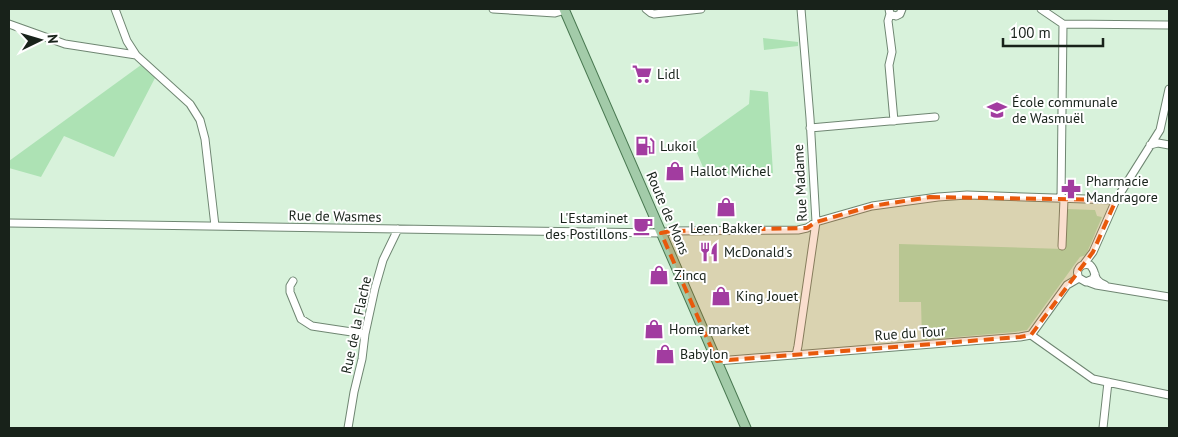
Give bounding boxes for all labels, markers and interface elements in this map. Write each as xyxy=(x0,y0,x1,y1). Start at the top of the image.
north arrow xyxy=(15,15,65,65)
scale bar xyxy=(1003,15,1103,47)
text: 100 m xyxy=(1010,23,1051,42)
text: N xyxy=(44,33,62,44)
supermarket icon: Lidl xyxy=(631,63,653,85)
place label: Lidl xyxy=(657,65,680,83)
place label: École communale de Wasmuël xyxy=(1012,93,1118,127)
school or university icon: École communale de Wasmuël xyxy=(986,99,1008,121)
fuel station icon: Lukoil xyxy=(634,135,656,157)
place label: Lukoil xyxy=(660,137,696,155)
street label: Rue Madame xyxy=(789,144,811,222)
shop icon: Hallot Michel xyxy=(664,160,686,182)
place label: Hallot Michel xyxy=(690,162,771,180)
street label: Route de Mons xyxy=(642,169,694,257)
place label: Pharmacie Mandragore xyxy=(1086,172,1158,206)
pharmacy icon: Pharmacie Mandragore xyxy=(1060,178,1082,200)
shop icon: Leen Bakker xyxy=(715,196,737,218)
street label: Rue de Wasmes xyxy=(288,206,382,226)
place label: L'Estaminet des Postillons xyxy=(545,209,628,243)
cafe icon: L'Estaminet des Postillons xyxy=(632,215,654,237)
place label: Leen Bakker xyxy=(690,219,762,237)
restaurant icon: McDonald's xyxy=(698,241,720,263)
place label: McDonald's xyxy=(724,243,792,261)
shop icon: Zincq xyxy=(648,264,670,286)
place label: Zincq xyxy=(674,266,707,284)
street label: Rue de la Flache xyxy=(337,275,375,375)
shop icon: King Jouet xyxy=(710,285,732,307)
place label: King Jouet xyxy=(736,287,798,305)
shop icon: Home market xyxy=(643,318,665,340)
place label: Home market xyxy=(669,320,750,338)
street label: Rue du Tour xyxy=(874,322,946,344)
shop icon: Babylon xyxy=(654,343,676,365)
place label: Babylon xyxy=(680,345,728,363)

